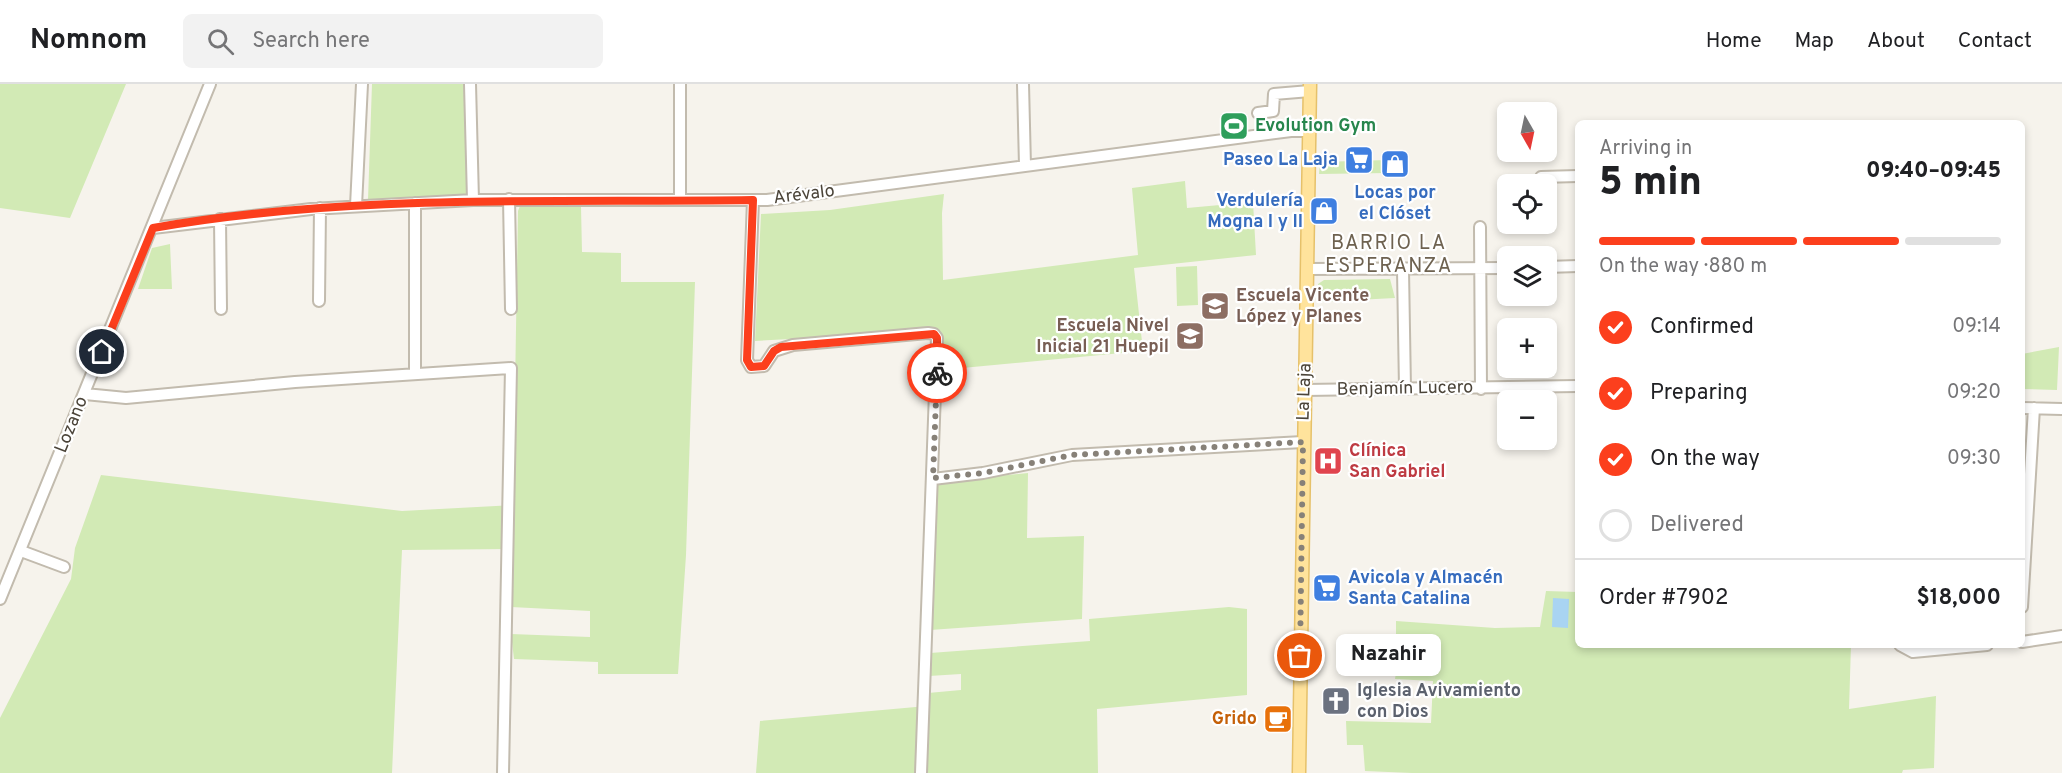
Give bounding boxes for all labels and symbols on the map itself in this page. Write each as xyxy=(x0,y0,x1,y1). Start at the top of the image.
north arrow xyxy=(1497,102,1557,162)
sports icon: Evolution Gym xyxy=(1218,110,1250,142)
place label: Evolution Gym xyxy=(1255,115,1376,138)
supermarket icon: Paseo La Laja xyxy=(1343,144,1375,176)
shop icon: Locas por el Clóset xyxy=(1379,148,1411,180)
place label: Paseo La Laja xyxy=(1223,149,1338,172)
street label: Arévalo xyxy=(772,180,836,210)
place label: Locas por el Clóset xyxy=(1354,182,1436,226)
place label: Verdulería Mogna I y II xyxy=(1207,190,1303,234)
shop icon: Verdulería Mogna I y II xyxy=(1308,195,1340,227)
district label: BARRIO LA ESPERANZA xyxy=(1325,231,1453,280)
place label: Escuela Vicente López y Planes xyxy=(1236,285,1369,329)
school or university icon: Escuela Vicente López y Planes xyxy=(1199,290,1231,322)
place label: Escuela Nivel Inicial 21 Huepil xyxy=(1036,315,1169,359)
school or university icon: Escuela Nivel Inicial 21 Huepil xyxy=(1174,320,1206,352)
pin xyxy=(76,326,127,377)
courier xyxy=(907,343,967,403)
street label: La Laja xyxy=(1292,363,1318,421)
street label: Benjamín Lucero xyxy=(1336,376,1474,402)
street label: Lozano xyxy=(50,393,94,457)
place label: Clínica San Gabriel xyxy=(1349,440,1446,484)
hospital icon: Clínica San Gabriel xyxy=(1312,445,1344,477)
place label: Avicola y Almacén Santa Catalina xyxy=(1348,567,1503,611)
supermarket icon: Avicola y Almacén Santa Catalina xyxy=(1311,572,1343,604)
pin xyxy=(1274,630,1325,681)
callout: Nazahir xyxy=(1336,635,1441,677)
place label: Iglesia Avivamiento con Dios xyxy=(1357,680,1521,724)
church icon: Iglesia Avivamiento con Dios xyxy=(1320,685,1352,717)
cafe icon: Grido xyxy=(1262,703,1294,735)
place label: Grido xyxy=(1212,708,1257,731)

